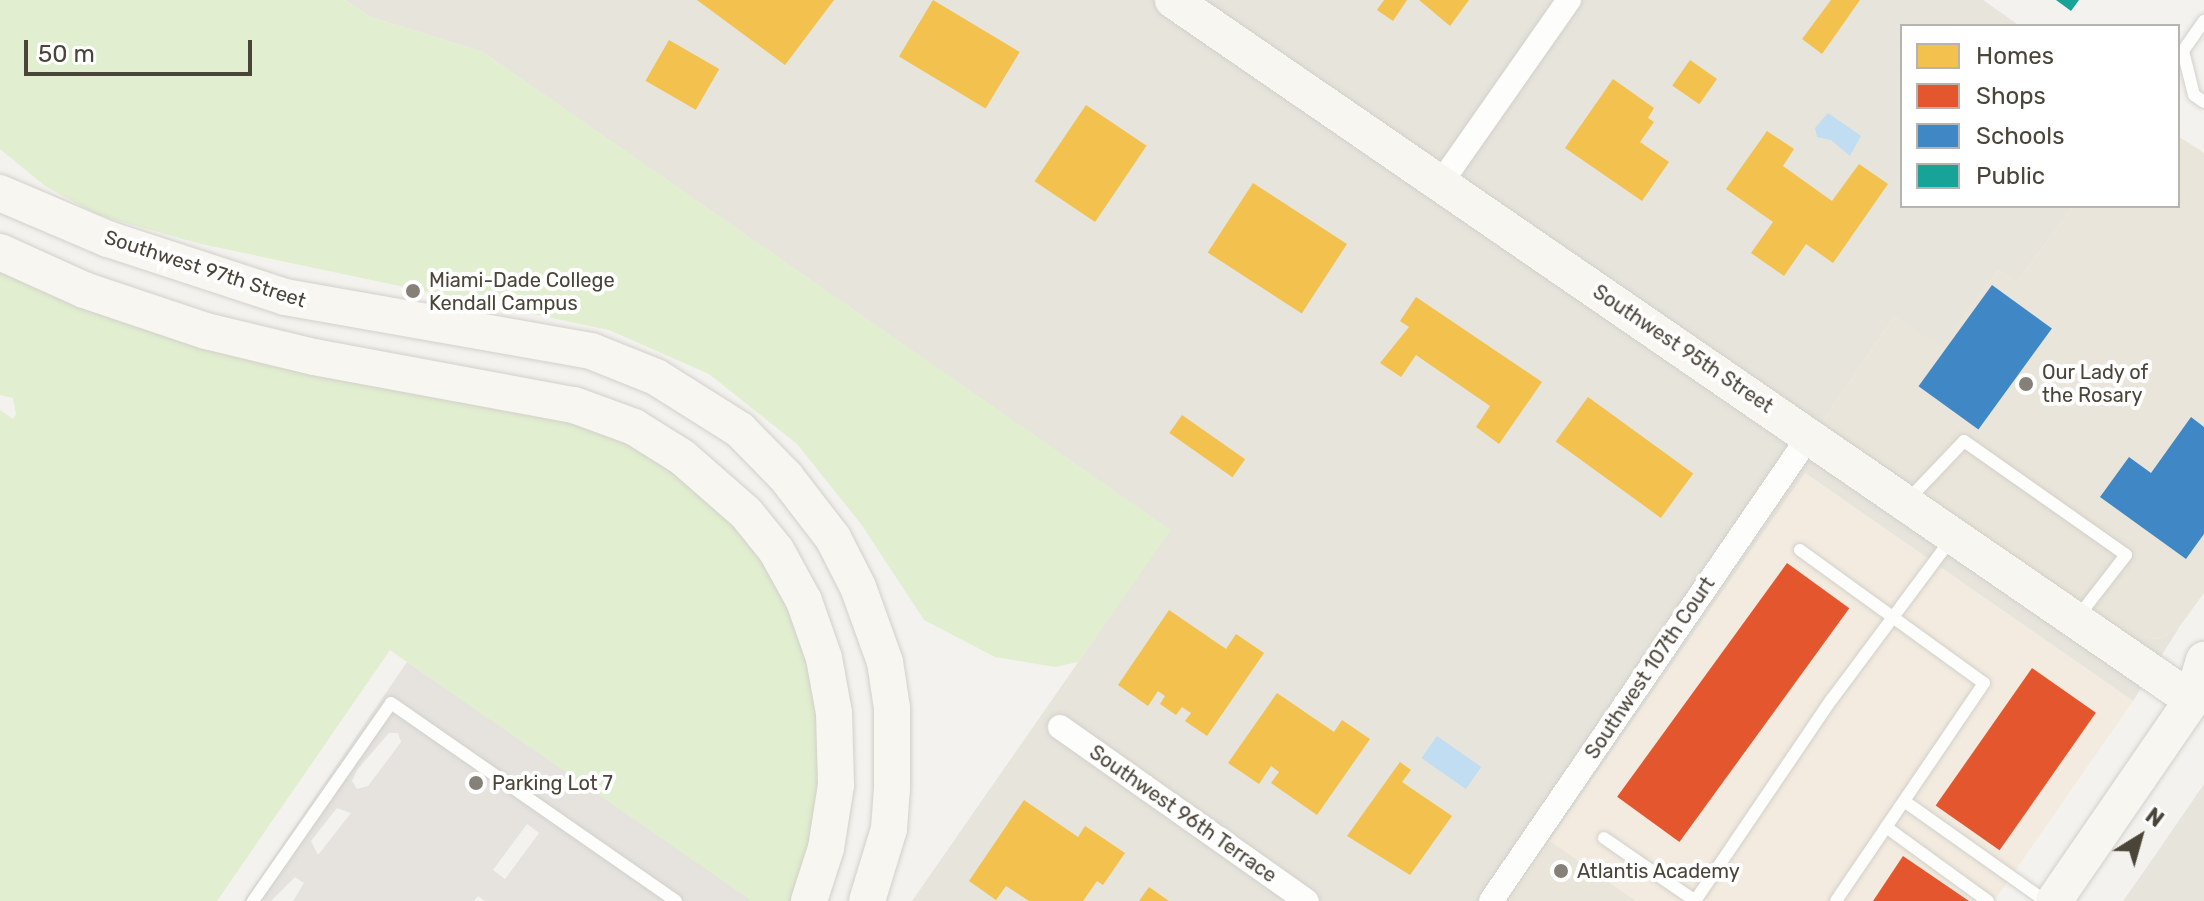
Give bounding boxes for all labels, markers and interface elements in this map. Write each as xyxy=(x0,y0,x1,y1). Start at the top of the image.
scale bar xyxy=(28,24,256,74)
legend xyxy=(1900,24,2180,208)
text: 50 m xyxy=(38,40,95,68)
text: Homes xyxy=(1976,42,2054,70)
text: Shops xyxy=(1976,82,2046,110)
text: Schools xyxy=(1976,122,2064,150)
text: Public xyxy=(1976,162,2045,190)
street label: Southwest 97th Street xyxy=(101,225,309,313)
place label: Miami-Dade College Kendall Campus xyxy=(429,268,615,315)
street label: Southwest 95th Street xyxy=(1588,280,1778,418)
marker: Miami-Dade College Kendall Campus xyxy=(404,282,422,300)
place label: Our Lady of the Rosary xyxy=(2042,360,2149,407)
marker: Our Lady of the Rosary xyxy=(2017,375,2035,393)
street label: Southwest 107th Court xyxy=(1580,572,1720,764)
street label: Southwest 96th Terrace xyxy=(1085,740,1281,888)
place label: Parking Lot 7 xyxy=(492,771,613,795)
marker: Parking Lot 7 xyxy=(467,774,485,792)
north arrow xyxy=(2100,797,2180,877)
text: N xyxy=(2140,802,2169,833)
place label: Atlantis Academy xyxy=(1577,859,1740,883)
marker: Atlantis Academy xyxy=(1552,862,1570,880)

